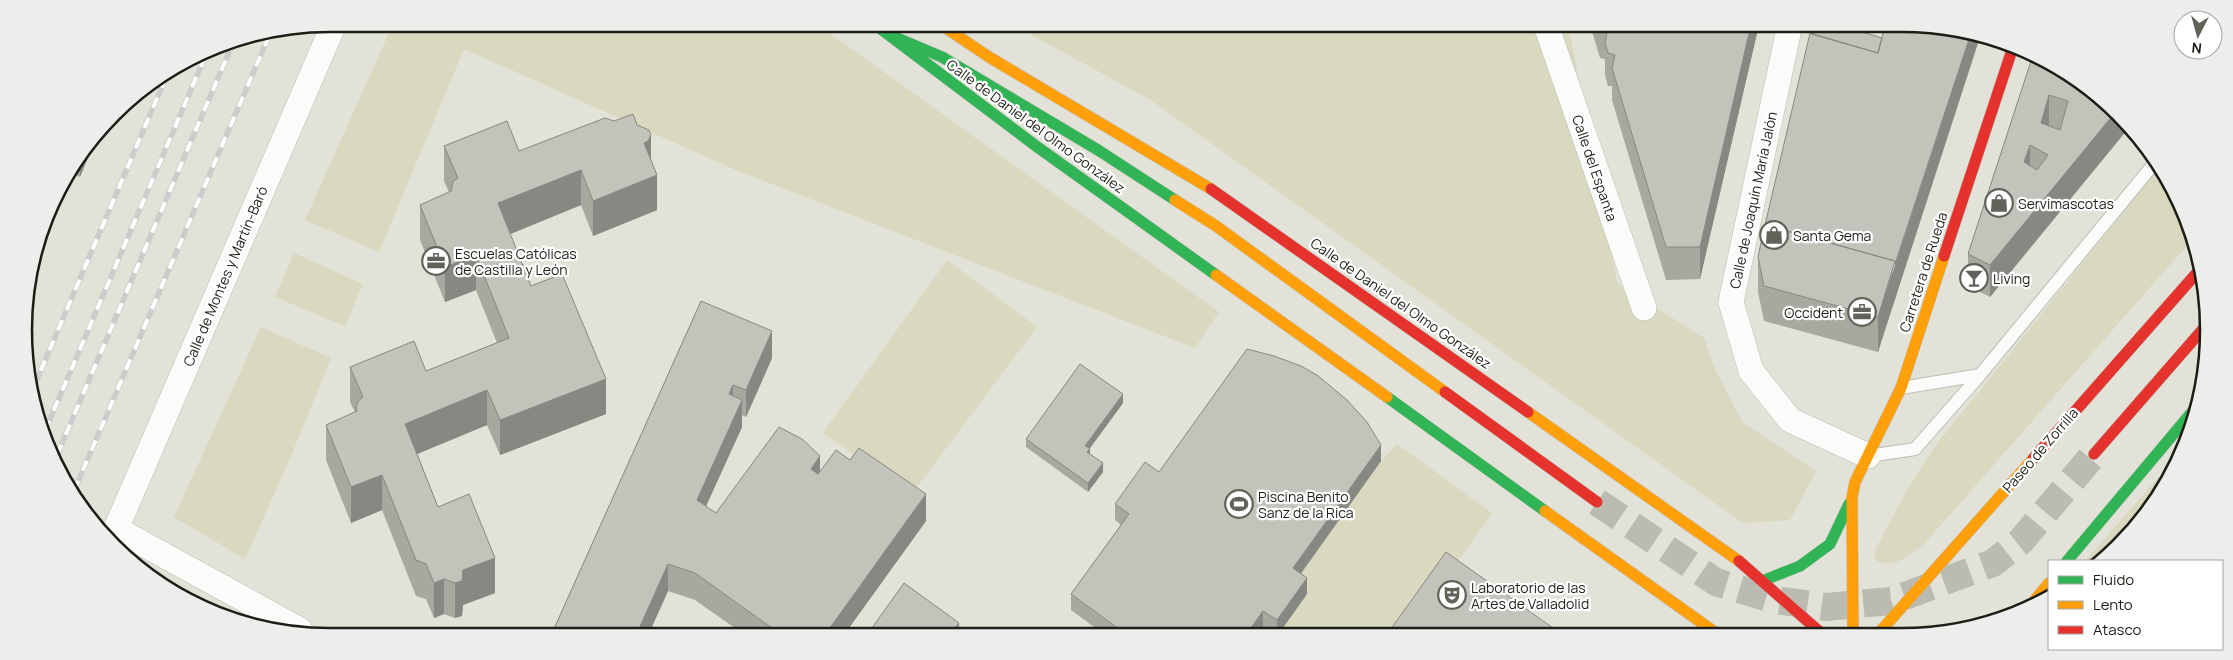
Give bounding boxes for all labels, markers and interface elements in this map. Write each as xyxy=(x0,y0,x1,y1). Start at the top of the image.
north arrow xyxy=(2173,10,2223,60)
text: N xyxy=(2191,38,2203,58)
street label: Calle de Daniel del Olmo González xyxy=(943,55,1129,197)
street label: Calle de Joaquín María Jalón xyxy=(1725,110,1781,290)
street label: Calle del Espanta xyxy=(1568,112,1622,224)
street label: Calle de Montes y Martín-Baró xyxy=(178,183,272,369)
shop icon: Servimascotas xyxy=(1984,188,2014,218)
place label: Servimascotas xyxy=(2018,194,2114,213)
street label: Carretera de Rueda xyxy=(1895,209,1951,335)
shop icon: Santa Gema xyxy=(1759,220,1789,250)
place label: Santa Gema xyxy=(1793,226,1871,245)
street label: Calle de Daniel del Olmo González xyxy=(1307,233,1495,373)
place label: Escuelas Católicas de Castilla y León xyxy=(455,244,577,279)
office icon: Escuelas Católicas de Castilla y León xyxy=(421,246,451,276)
bar icon: Living xyxy=(1959,263,1989,293)
place label: Living xyxy=(1993,269,2030,288)
office icon: Occident xyxy=(1847,297,1877,327)
place label: Occident xyxy=(1784,303,1843,322)
street label: Paseo de Zorrilla xyxy=(1998,404,2082,496)
place label: Piscina Benito Sanz de la Rica xyxy=(1258,487,1354,522)
sports icon: Piscina Benito Sanz de la Rica xyxy=(1224,489,1254,519)
legend xyxy=(2048,560,2223,650)
text: Fluido xyxy=(2093,569,2134,590)
place label: Laboratorio de las Artes de Valladolid xyxy=(1471,578,1589,613)
theatre icon: Laboratorio de las Artes de Valladolid xyxy=(1437,580,1467,610)
text: Lento xyxy=(2093,594,2133,615)
text: Atasco xyxy=(2093,619,2141,640)

